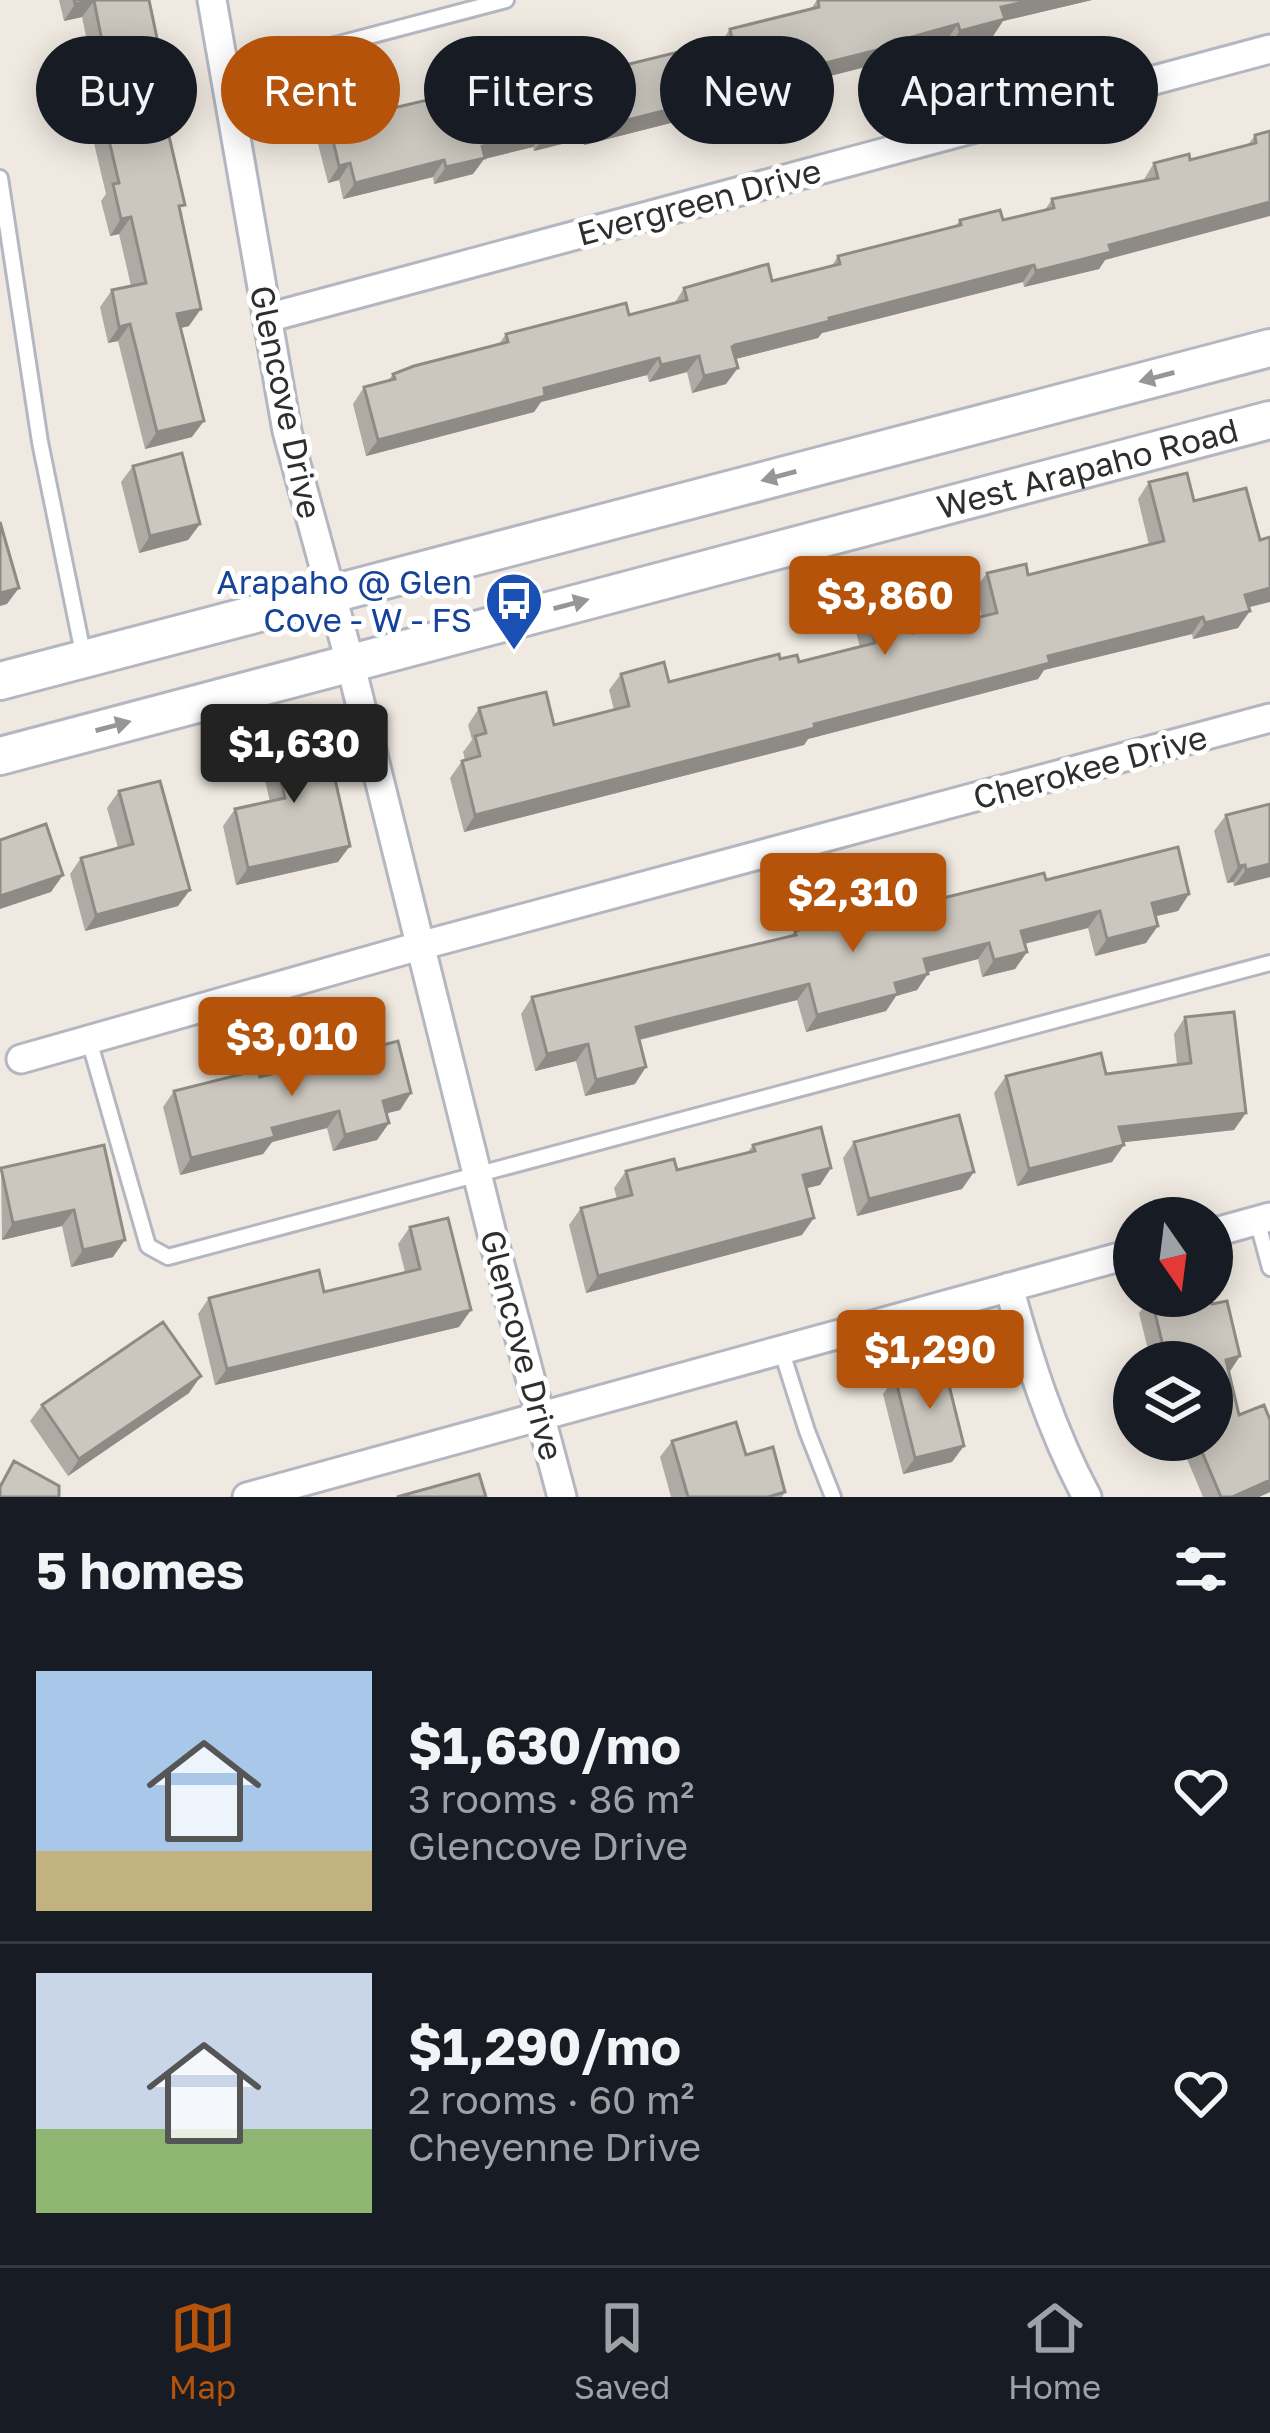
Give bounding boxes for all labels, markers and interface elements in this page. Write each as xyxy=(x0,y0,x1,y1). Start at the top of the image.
chip: Buy xyxy=(36,36,197,144)
chip: Rent xyxy=(221,36,400,144)
chip: Filters xyxy=(424,36,636,144)
chip: New xyxy=(660,36,834,144)
chip: Apartment xyxy=(858,36,1158,144)
street label: Evergreen Drive xyxy=(573,150,825,253)
street label: Glencove Drive xyxy=(243,282,330,522)
one-way arrow xyxy=(1138,368,1175,387)
street label: West Arapaho Road xyxy=(933,409,1242,526)
one-way arrow xyxy=(761,467,798,486)
pin: $3,860 xyxy=(787,556,983,658)
place label: Arapaho @ Glen Cove - W - FS xyxy=(217,562,472,639)
bus stop icon: Arapaho @ Glen Cove - W - FS xyxy=(483,570,545,652)
text: $3,860 xyxy=(816,571,954,618)
one-way arrow xyxy=(553,593,590,612)
pin: $1,630 xyxy=(196,704,392,806)
one-way arrow xyxy=(95,715,132,734)
street label: Cherokee Drive xyxy=(969,717,1211,816)
text: $1,630 xyxy=(228,719,360,766)
pin: $2,310 xyxy=(755,853,951,955)
text: $2,310 xyxy=(787,868,919,915)
pin: $3,010 xyxy=(194,997,390,1099)
text: $3,010 xyxy=(225,1012,359,1059)
north arrow xyxy=(1113,1197,1233,1317)
map controls xyxy=(1113,1197,1233,1461)
street label: Glencove Drive xyxy=(473,1225,572,1464)
pin: $1,290 xyxy=(832,1310,1028,1412)
text: $1,290 xyxy=(864,1325,996,1372)
button: layers xyxy=(1113,1341,1233,1461)
icon: filters xyxy=(1168,1536,1234,1602)
text: 5 homes xyxy=(36,1539,245,1600)
text: $1,630/mo xyxy=(408,1714,681,1775)
icon: home xyxy=(132,1719,276,1863)
icon: heart xyxy=(1168,1758,1234,1824)
text: 3 rooms · 86 m² xyxy=(408,1775,694,1822)
text: Glencove Drive xyxy=(408,1822,688,1869)
text: $1,290/mo xyxy=(408,2015,681,2076)
icon: home xyxy=(132,2021,276,2165)
icon: heart xyxy=(1168,2060,1234,2126)
text: 2 rooms · 60 m² xyxy=(408,2076,694,2123)
text: Cheyenne Drive xyxy=(408,2123,701,2170)
tab: Map xyxy=(169,2295,236,2406)
tab: Saved xyxy=(574,2295,670,2406)
tab: Home xyxy=(1008,2295,1101,2406)

